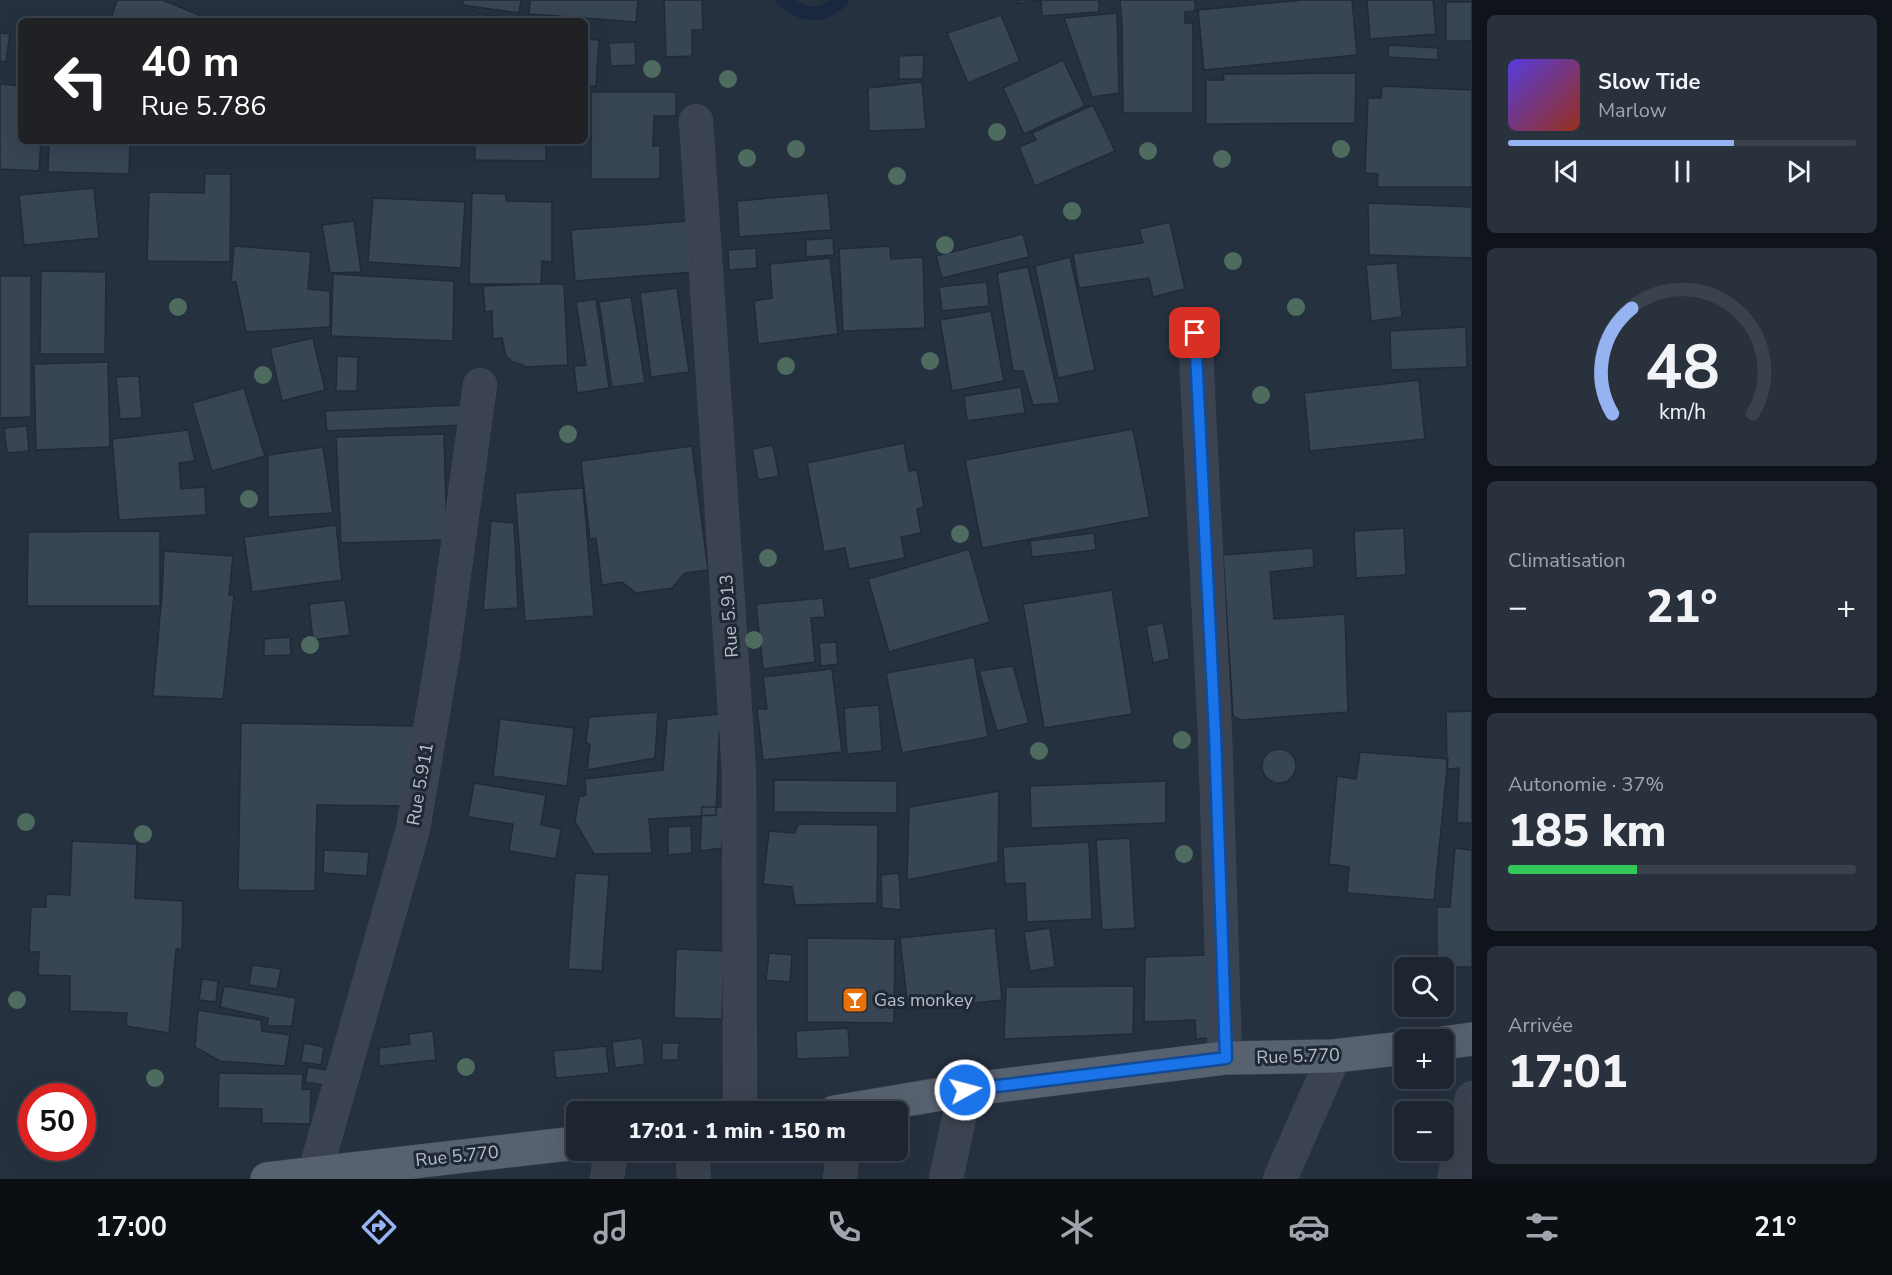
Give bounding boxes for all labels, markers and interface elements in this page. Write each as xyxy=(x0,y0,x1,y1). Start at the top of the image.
text: 40 m xyxy=(141,34,240,91)
icon: left xyxy=(42,42,120,120)
text: Slow Tide xyxy=(1598,67,1700,97)
text: Rue 5.786 xyxy=(141,88,266,125)
text: Marlow xyxy=(1598,97,1666,124)
icon: previous xyxy=(1550,155,1583,188)
icon: pause xyxy=(1666,155,1699,188)
icon: next xyxy=(1782,155,1815,188)
pin xyxy=(1169,307,1220,358)
icon: arrive xyxy=(1178,316,1211,349)
text: 48 xyxy=(1645,325,1719,410)
text: km/h xyxy=(1658,397,1706,427)
text: Climatisation xyxy=(1508,547,1626,574)
street label: Rue 5.913 xyxy=(714,573,744,659)
text: 21° xyxy=(1646,577,1718,638)
text: − xyxy=(1508,585,1528,630)
text: + xyxy=(1836,585,1856,630)
street label: Rue 5.911 xyxy=(401,741,439,827)
text: Autonomie · 37% xyxy=(1508,771,1664,798)
text: 185 km xyxy=(1508,801,1667,862)
map controls xyxy=(1394,957,1454,1161)
button: search xyxy=(1394,957,1454,1017)
bar icon: Gas monkey xyxy=(840,985,870,1015)
place label: Gas monkey xyxy=(874,988,974,1012)
text: Arrivée xyxy=(1508,1012,1573,1039)
button: + xyxy=(1394,1029,1454,1089)
text: 17:01 xyxy=(1508,1042,1628,1103)
street label: Rue 5.770 xyxy=(1256,1043,1340,1069)
position arrow xyxy=(933,1058,997,1122)
speed limit sign: 50 xyxy=(18,1083,96,1161)
button: − xyxy=(1394,1101,1454,1161)
text: 17:01 · 1 min · 150 m xyxy=(628,1116,846,1146)
street label: Rue 5.770 xyxy=(414,1140,500,1172)
icon: directions xyxy=(358,1206,400,1248)
icon: music xyxy=(590,1206,632,1248)
icon: phone xyxy=(823,1206,865,1248)
icon: climate xyxy=(1056,1206,1098,1248)
icon: car xyxy=(1288,1206,1330,1248)
icon: filters xyxy=(1521,1206,1563,1248)
text: 17:00 xyxy=(95,1209,167,1246)
text: 21° xyxy=(1754,1209,1797,1246)

